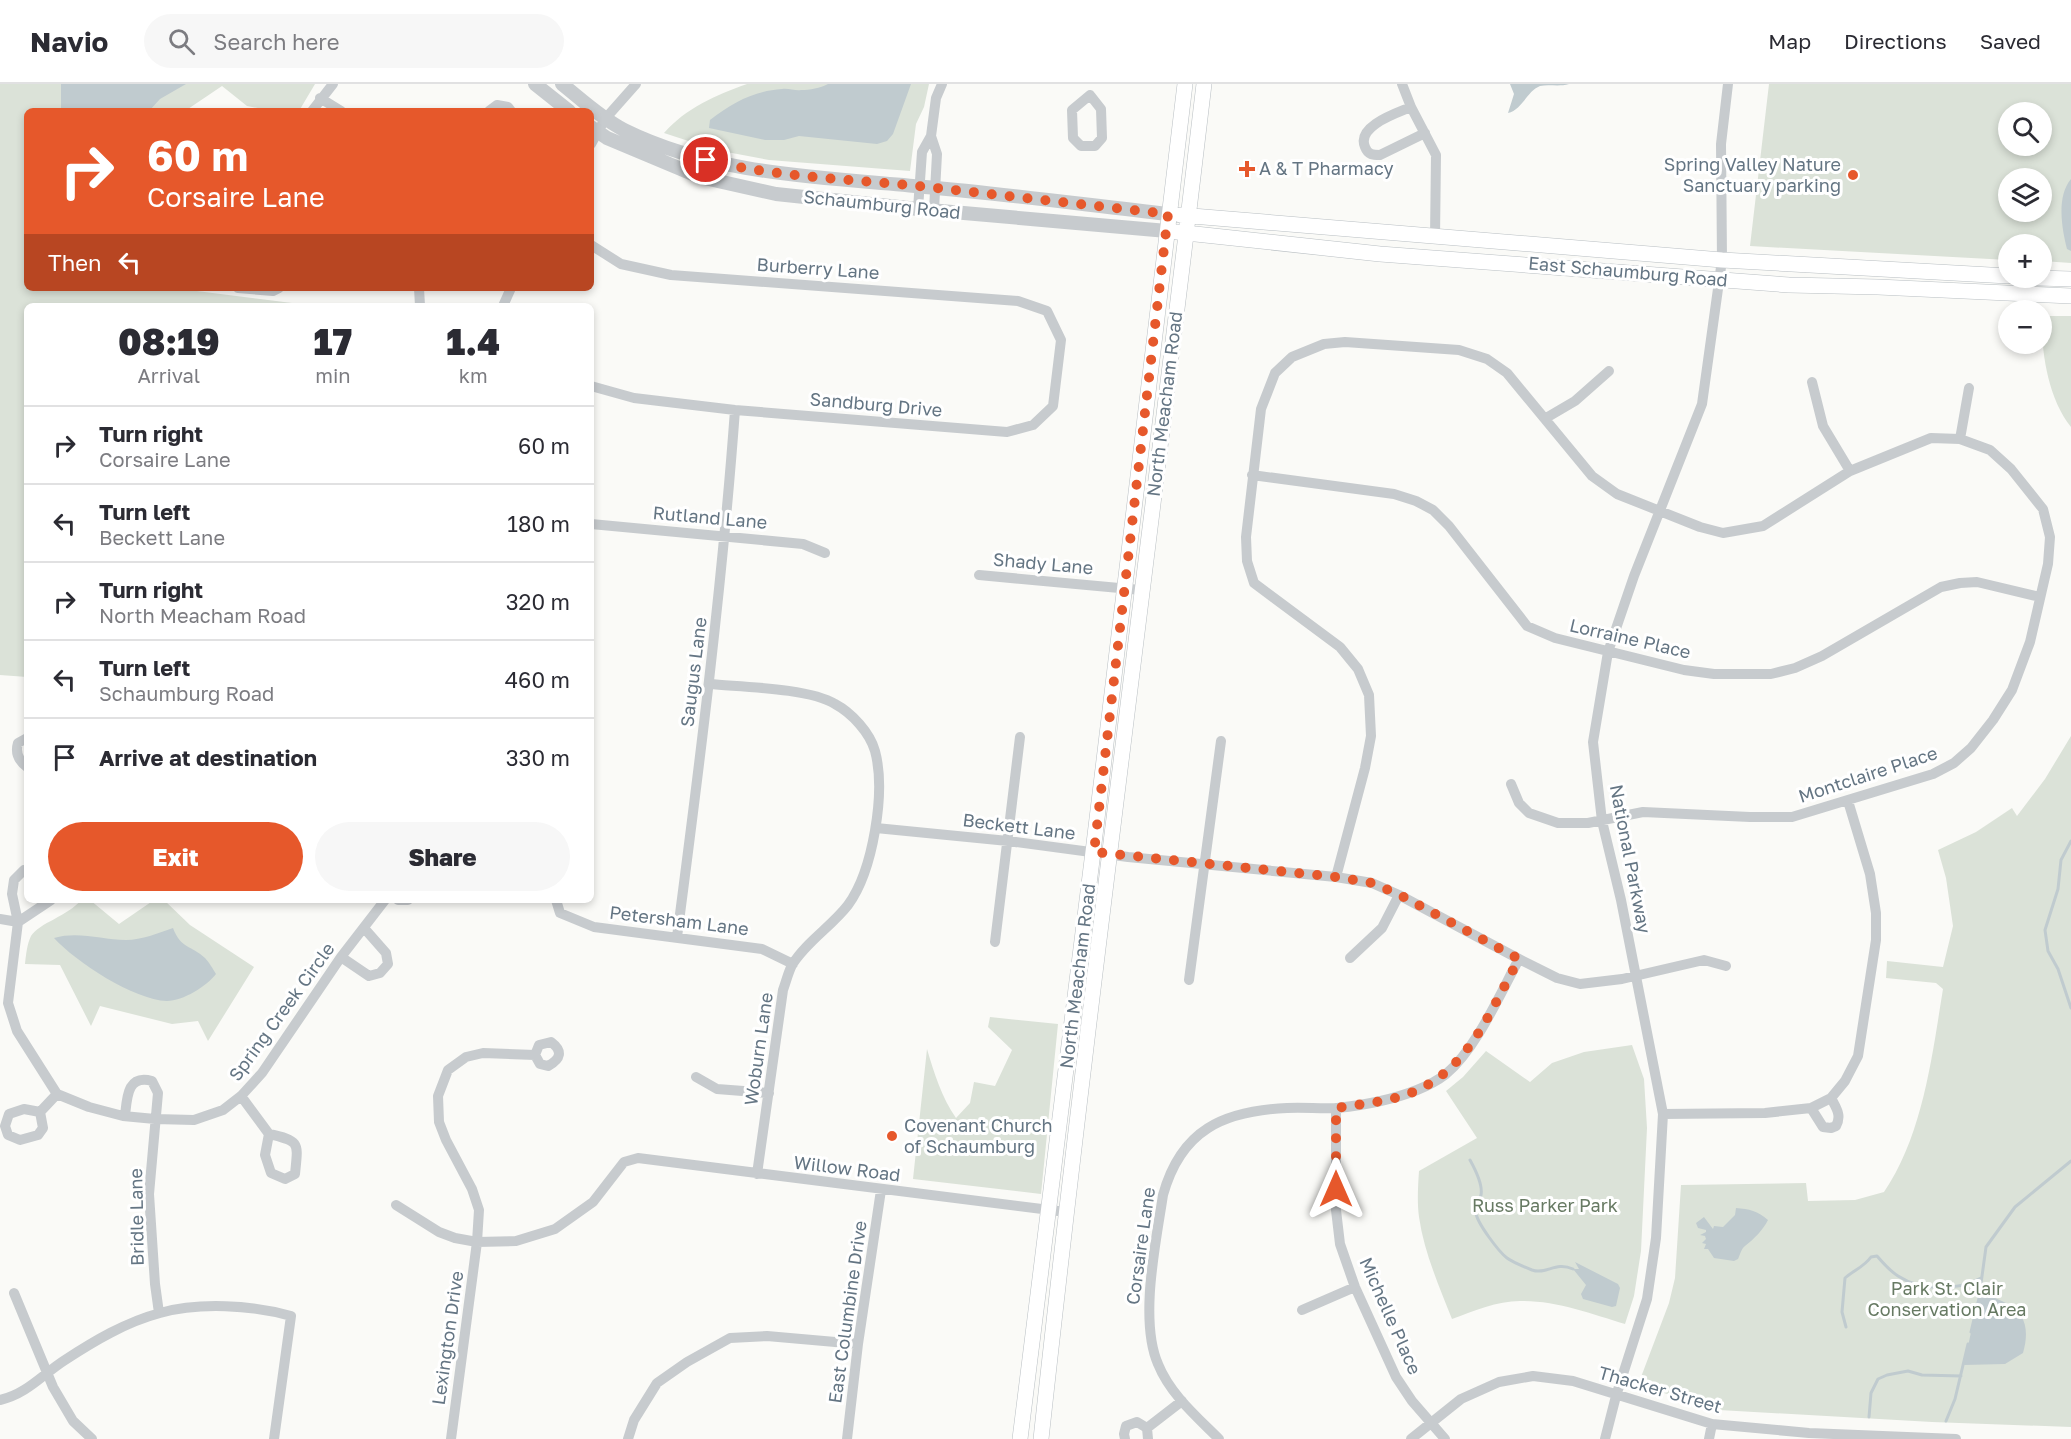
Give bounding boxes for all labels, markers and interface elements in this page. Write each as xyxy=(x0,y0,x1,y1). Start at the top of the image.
search box xyxy=(144,14,564,68)
text: Navio xyxy=(30,25,108,58)
icon: search xyxy=(165,25,198,58)
text: Search here xyxy=(213,28,339,55)
text: Map xyxy=(1768,28,1811,54)
text: Directions xyxy=(1844,28,1947,54)
text: Saved xyxy=(1980,28,2041,54)
map controls xyxy=(1998,102,2052,354)
button: search xyxy=(1998,102,2052,156)
text: 60 m xyxy=(147,130,248,180)
icon: right xyxy=(48,132,126,210)
pin xyxy=(680,134,731,185)
icon: arrive xyxy=(689,143,722,176)
place label: Spring Valley Nature Sanctuary parking xyxy=(1664,153,1841,196)
place label: A & T Pharmacy xyxy=(1259,157,1393,179)
marker: A & T Pharmacy xyxy=(1240,162,1254,176)
marker: Spring Valley Nature Sanctuary parking xyxy=(1846,168,1860,182)
button: layers xyxy=(1998,168,2052,222)
text: Corsaire Lane xyxy=(147,181,325,213)
street label: Schaumburg Road xyxy=(802,185,962,223)
button: + xyxy=(1998,234,2052,288)
icon: left xyxy=(113,246,146,279)
text: Then xyxy=(48,249,101,276)
street label: East Schaumburg Road xyxy=(1527,251,1729,291)
street label: Burberry Lane xyxy=(756,253,880,283)
button: − xyxy=(1998,300,2052,354)
street label: North Meacham Road xyxy=(1142,310,1186,498)
text: 08:19 xyxy=(118,320,220,363)
text: 17 xyxy=(314,320,352,363)
text: 1.4 xyxy=(446,320,500,363)
text: Arrival xyxy=(137,363,200,387)
text: min xyxy=(315,363,351,387)
text: km xyxy=(459,363,488,387)
street label: Sandburg Drive xyxy=(809,387,943,421)
text: Turn right xyxy=(99,420,203,447)
icon: right xyxy=(48,429,81,462)
text: 60 m xyxy=(518,432,570,459)
text: Corsaire Lane xyxy=(99,447,231,471)
text: Turn left xyxy=(99,498,190,525)
street label: Rutland Lane xyxy=(652,501,768,533)
icon: left xyxy=(48,507,81,540)
text: 180 m xyxy=(507,510,570,537)
text: Beckett Lane xyxy=(99,525,225,549)
street label: Shady Lane xyxy=(992,548,1094,578)
text: Turn right xyxy=(99,576,203,603)
icon: right xyxy=(48,585,81,618)
text: 320 m xyxy=(506,588,570,615)
text: North Meacham Road xyxy=(99,603,306,627)
street label: Lorraine Place xyxy=(1567,613,1693,663)
street label: Saugus Lane xyxy=(675,616,711,728)
text: Turn left xyxy=(99,654,190,681)
icon: left xyxy=(48,663,81,696)
text: 460 m xyxy=(505,666,570,693)
text: Schaumburg Road xyxy=(99,681,274,705)
icon: arrive xyxy=(48,741,81,774)
street label: Montclaire Place xyxy=(1795,741,1940,807)
text: Arrive at destination xyxy=(99,744,317,771)
text: 330 m xyxy=(506,744,570,771)
street label: National Parkway xyxy=(1606,782,1656,935)
street label: Beckett Lane xyxy=(962,808,1077,844)
button: Exit xyxy=(48,822,303,891)
button: Share xyxy=(315,822,570,891)
street label: North Meacham Road xyxy=(1055,882,1099,1070)
street label: Petersham Lane xyxy=(608,901,750,939)
street label: Spring Creek Circle xyxy=(224,938,339,1085)
street label: Woburn Lane xyxy=(739,991,777,1107)
place label: Covenant Church of Schaumburg xyxy=(904,1114,1053,1157)
marker: Covenant Church of Schaumburg xyxy=(885,1129,899,1143)
street label: Willow Road xyxy=(793,1151,902,1185)
position arrow xyxy=(1304,1157,1368,1221)
street label: Bridle Lane xyxy=(124,1168,148,1266)
street label: Corsaire Lane xyxy=(1121,1186,1159,1306)
park label: Russ Parker Park xyxy=(1472,1194,1618,1216)
street label: East Columbine Drive xyxy=(823,1219,871,1405)
street label: Michelle Place xyxy=(1355,1254,1427,1378)
street label: Lexington Drive xyxy=(427,1269,467,1406)
park label: Park St. Clair Conservation Area xyxy=(1867,1277,2027,1320)
street label: Thacker Street xyxy=(1596,1361,1724,1417)

